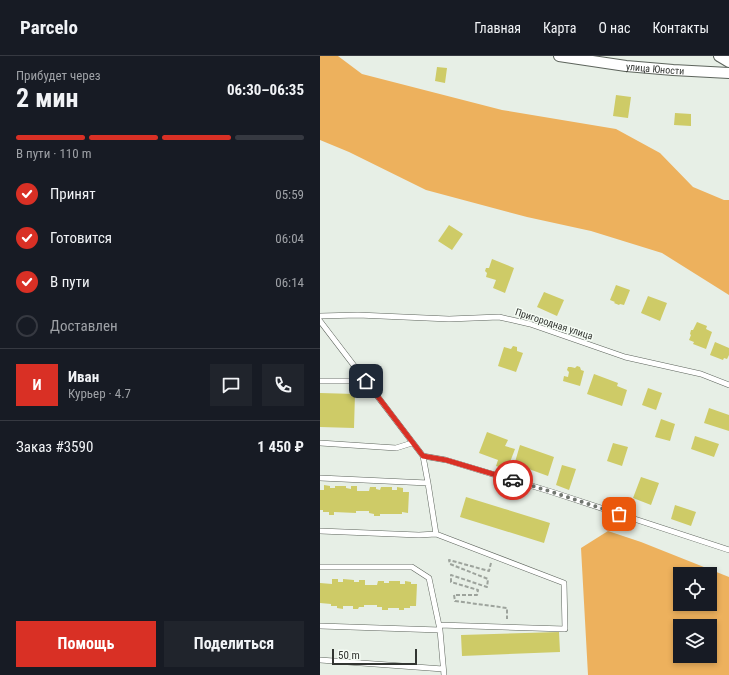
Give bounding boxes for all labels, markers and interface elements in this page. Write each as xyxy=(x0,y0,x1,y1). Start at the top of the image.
text: Parcelo xyxy=(20,16,78,39)
text: Главная xyxy=(474,20,521,36)
text: Карта xyxy=(543,20,576,36)
text: О нас xyxy=(598,20,630,36)
text: Контакты xyxy=(652,20,709,36)
street label: улица Юности xyxy=(626,61,685,76)
text: Прибудет через xyxy=(16,68,101,83)
text: 06:30–06:35 xyxy=(227,81,304,99)
text: 2 мин xyxy=(16,83,78,113)
text: В пути · 110 m xyxy=(16,146,91,161)
icon: check xyxy=(16,183,38,205)
text: Принят xyxy=(50,185,96,203)
text: 05:59 xyxy=(275,187,304,202)
icon: check xyxy=(16,227,38,249)
text: Готовится xyxy=(50,229,112,247)
text: 06:04 xyxy=(275,231,304,246)
icon: check xyxy=(16,271,38,293)
text: В пути xyxy=(50,273,90,291)
text: 06:14 xyxy=(275,275,304,290)
street label: Пригородная улица xyxy=(514,306,594,342)
text: Доставлен xyxy=(50,317,118,335)
button: chat xyxy=(210,364,252,406)
button: phone xyxy=(262,364,304,406)
pin xyxy=(349,364,383,398)
text: Иван xyxy=(68,368,99,386)
icon: home xyxy=(355,370,377,392)
text: И xyxy=(32,376,42,394)
text: Курьер · 4.7 xyxy=(68,386,131,401)
text: Заказ #3590 xyxy=(16,438,93,456)
text: 1 450 ₽ xyxy=(257,438,304,456)
courier xyxy=(493,460,533,500)
icon: car xyxy=(502,469,524,491)
pin xyxy=(602,497,636,531)
icon: bag xyxy=(608,503,630,525)
map controls xyxy=(673,567,717,663)
button: locate xyxy=(673,567,717,611)
button: layers xyxy=(673,619,717,663)
button: Помощь xyxy=(16,621,156,667)
button: Поделиться xyxy=(164,621,304,667)
scale bar xyxy=(332,647,417,666)
text: 50 m xyxy=(338,649,360,662)

